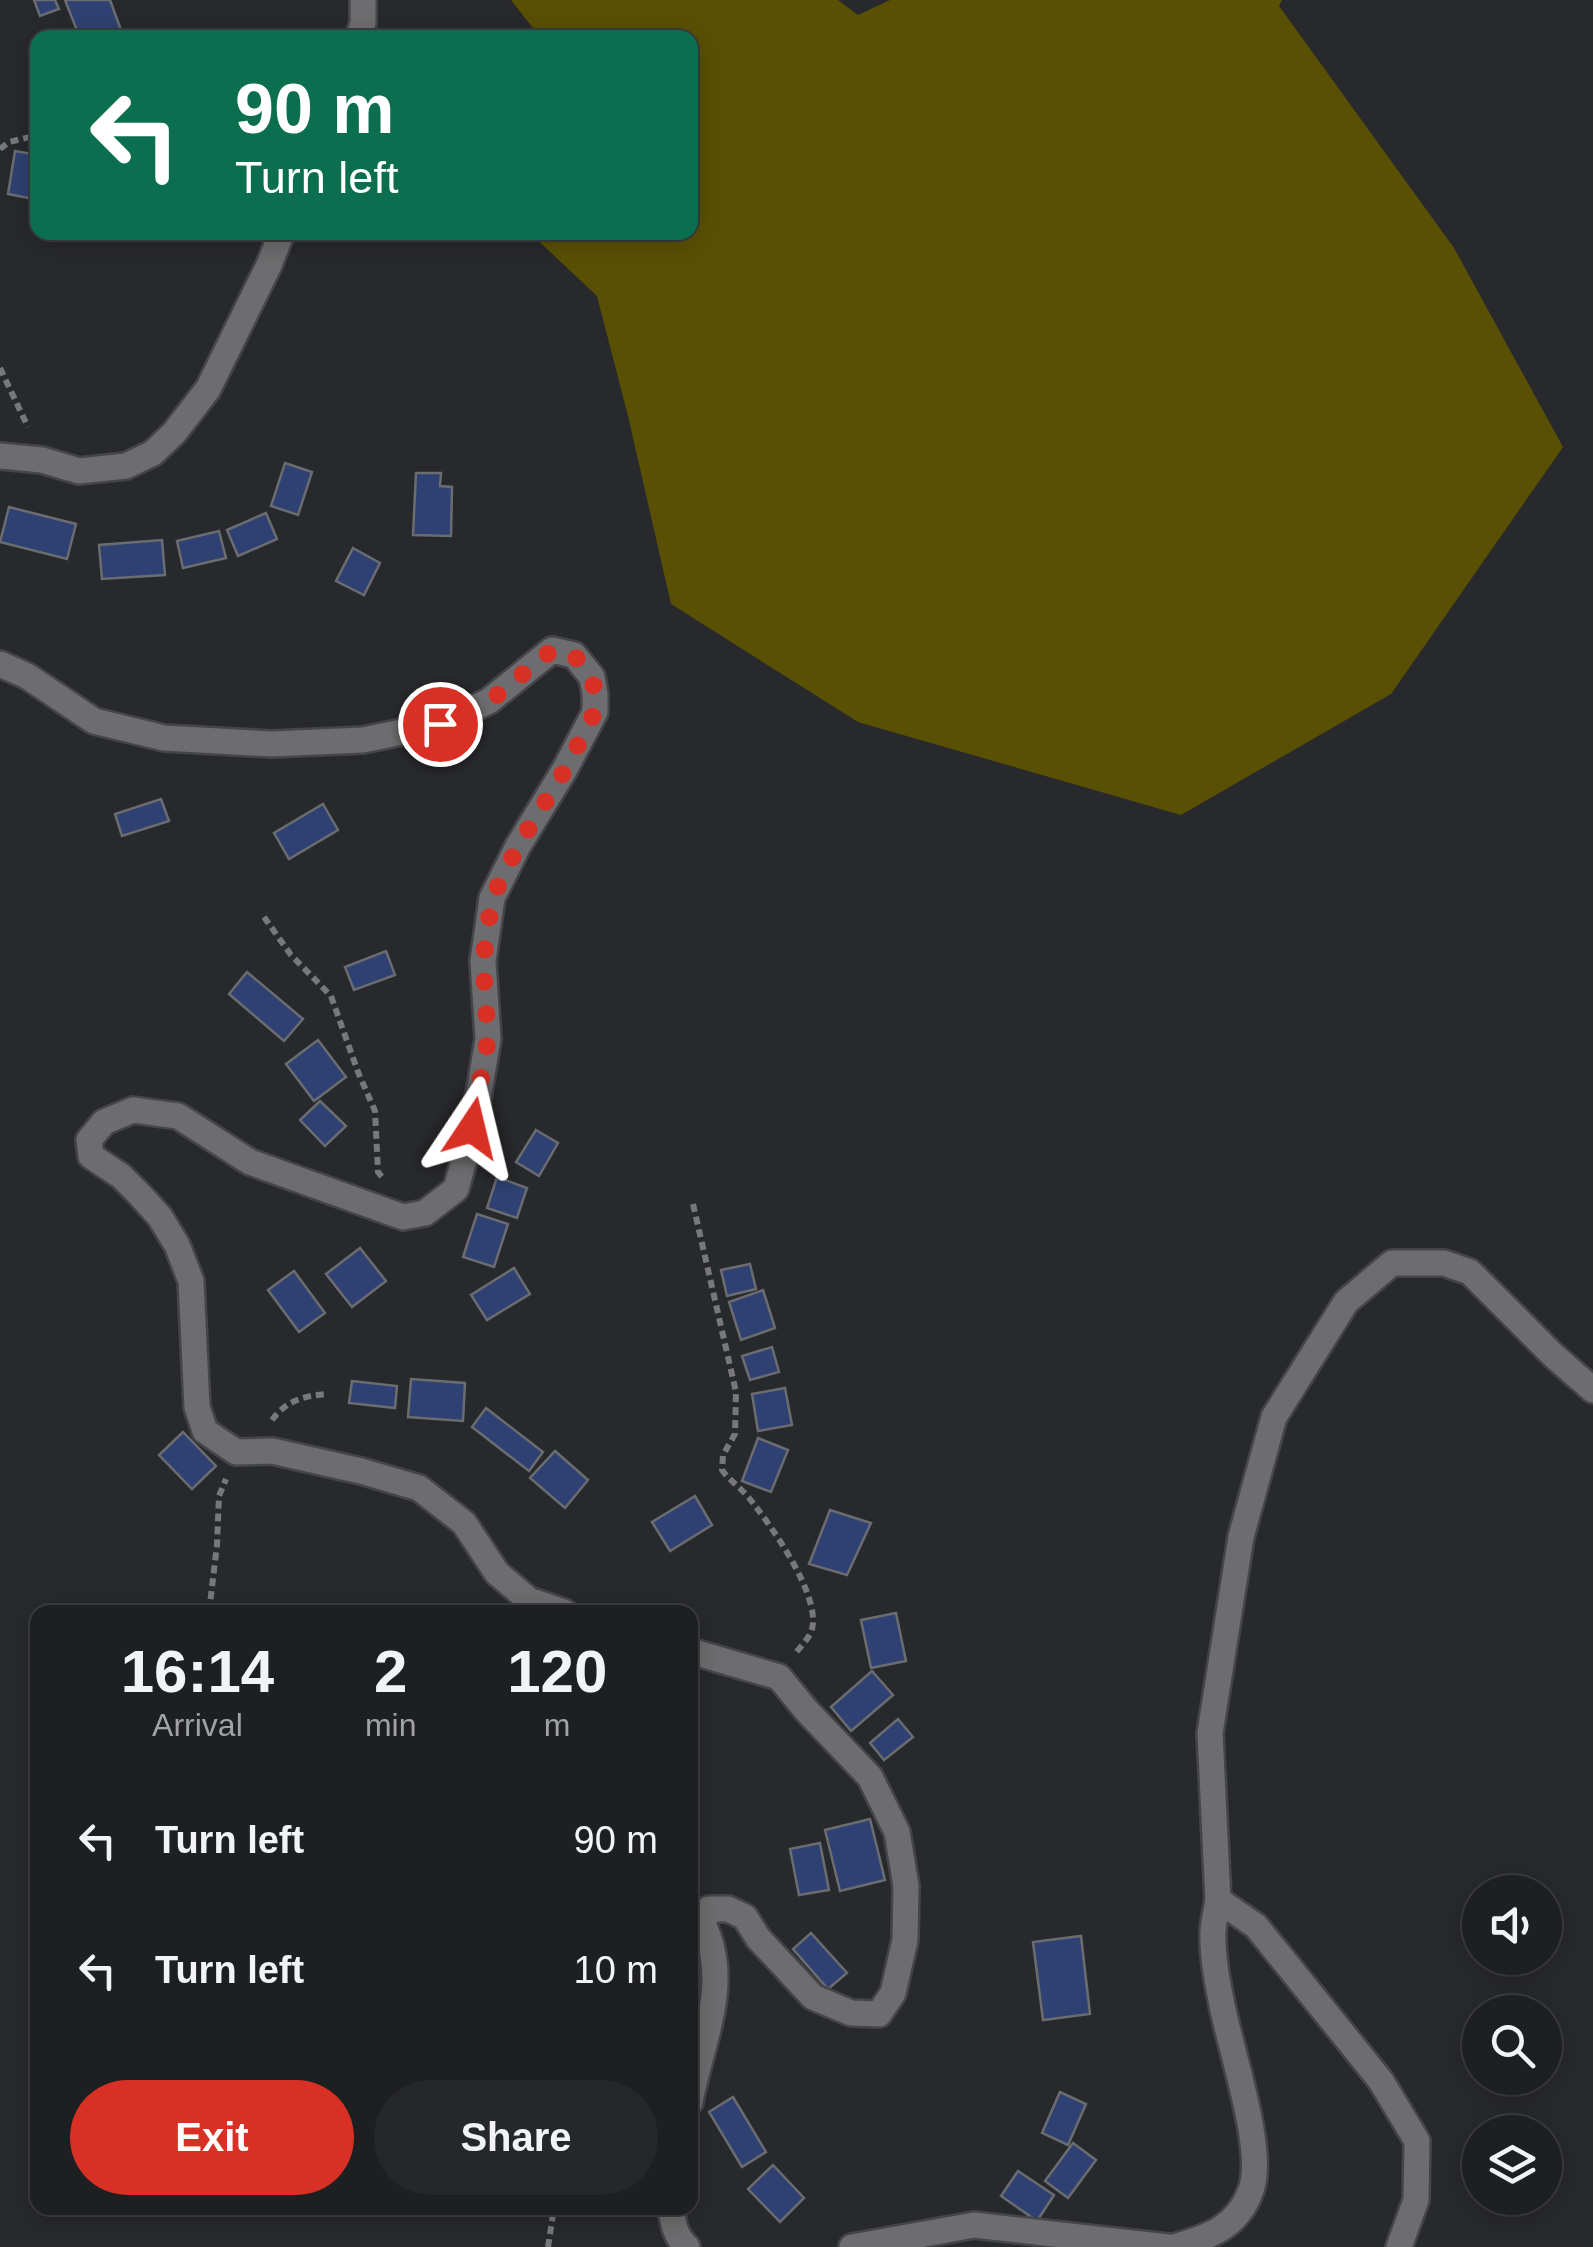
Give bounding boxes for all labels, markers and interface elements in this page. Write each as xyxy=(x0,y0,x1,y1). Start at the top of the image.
icon: left xyxy=(70,70,200,200)
text: 90 m xyxy=(235,70,395,148)
text: Turn left xyxy=(235,152,398,203)
pin xyxy=(398,682,483,767)
icon: arrive xyxy=(413,697,468,752)
position arrow xyxy=(420,1076,524,1180)
text: 16:14 xyxy=(121,1638,274,1705)
text: 2 xyxy=(374,1638,407,1705)
text: 120 xyxy=(507,1638,607,1705)
text: Arrival xyxy=(152,1707,243,1743)
text: min xyxy=(365,1707,416,1743)
text: m xyxy=(544,1707,571,1743)
icon: left xyxy=(70,1813,125,1868)
text: Turn left xyxy=(155,1819,304,1861)
text: 90 m xyxy=(574,1819,658,1861)
map controls xyxy=(1462,1875,1562,2215)
button: sound xyxy=(1462,1875,1562,1975)
icon: left xyxy=(70,1943,125,1998)
text: Turn left xyxy=(155,1949,304,1991)
text: 10 m xyxy=(574,1949,658,1991)
button: search xyxy=(1462,1995,1562,2095)
button: Exit xyxy=(70,2080,354,2195)
button: Share xyxy=(374,2080,658,2195)
button: layers xyxy=(1462,2115,1562,2215)

